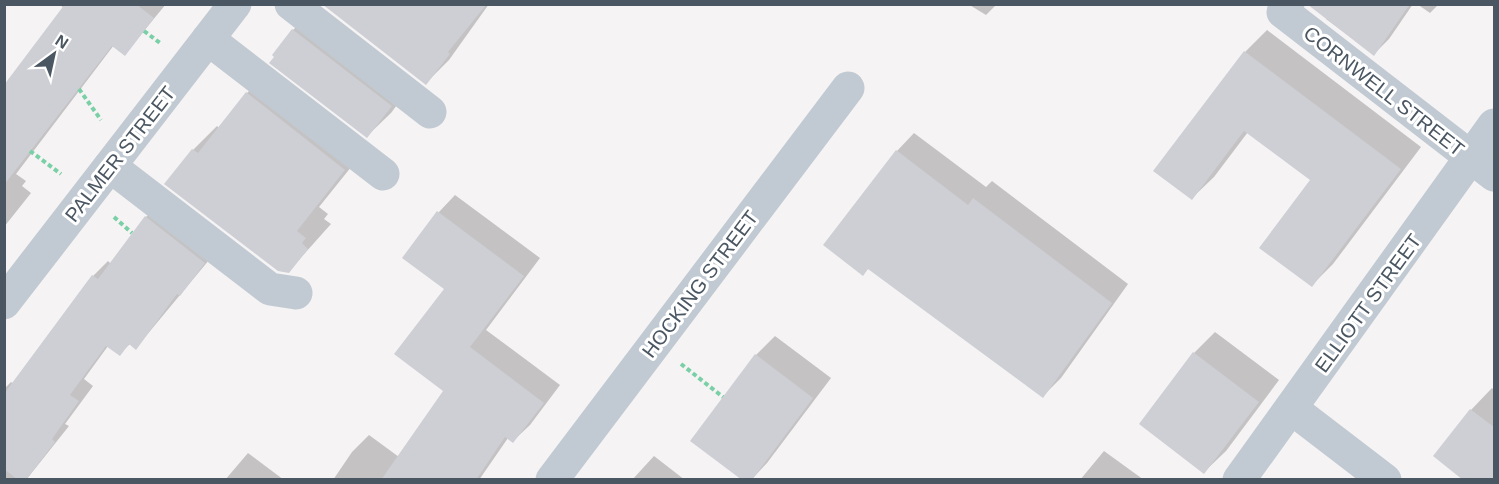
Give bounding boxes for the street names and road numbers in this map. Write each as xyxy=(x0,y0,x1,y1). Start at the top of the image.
street label: CORNWELL STREET xyxy=(1300,22,1468,160)
street label: PALMER STREET xyxy=(60,82,180,226)
street label: HOCKING STREET xyxy=(638,206,762,362)
street label: ELLIOTT STREET xyxy=(1311,230,1425,376)

